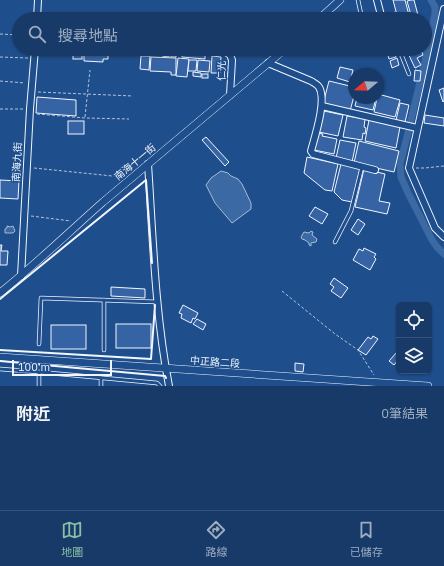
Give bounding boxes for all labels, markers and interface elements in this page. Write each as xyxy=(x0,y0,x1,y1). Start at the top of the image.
search box xyxy=(12,12,432,56)
icon: search xyxy=(26,23,48,45)
text: 搜尋地點 xyxy=(58,26,118,45)
street label: 仁光 xyxy=(215,61,228,81)
north arrow xyxy=(348,68,384,104)
street label: 南海十一街 xyxy=(112,141,158,183)
street label: 南海九街 xyxy=(9,142,25,182)
map controls xyxy=(396,302,432,374)
button: locate xyxy=(396,302,432,338)
button: layers xyxy=(396,338,432,374)
street label: 中正路二段 xyxy=(190,354,240,370)
scale bar xyxy=(12,358,112,377)
text: 100 m xyxy=(18,360,50,374)
text: 附近 xyxy=(16,403,50,425)
text: 0筆結果 xyxy=(381,405,428,422)
tab: 地圖 xyxy=(61,519,83,559)
tab: 路線 xyxy=(205,519,227,559)
tab: 已儲存 xyxy=(350,519,383,559)

